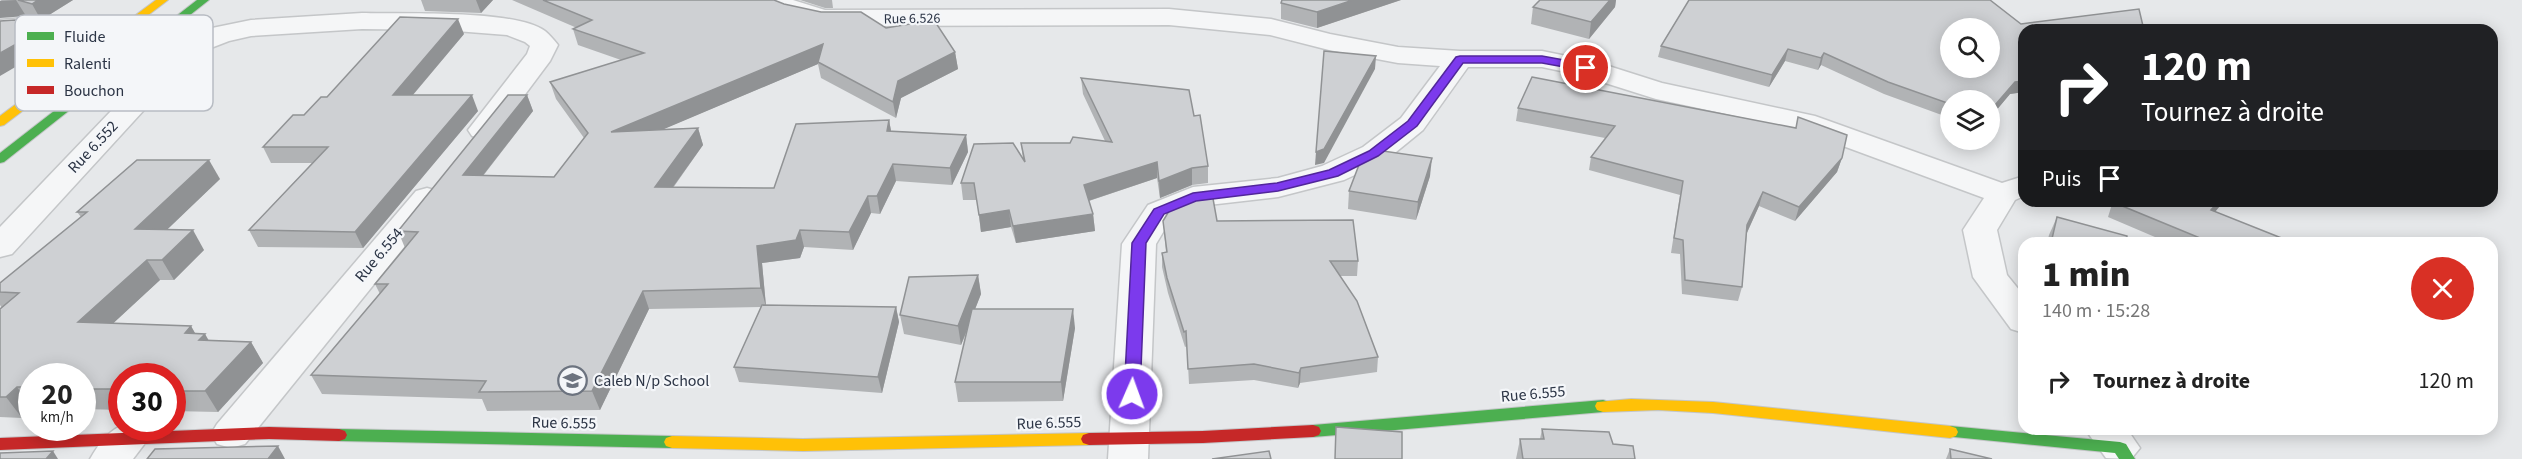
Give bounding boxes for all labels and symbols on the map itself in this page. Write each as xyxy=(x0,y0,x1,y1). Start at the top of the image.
street label: Rue 6.526 xyxy=(884,9,941,29)
legend xyxy=(15,15,213,111)
text: Fluide xyxy=(64,26,106,48)
pin xyxy=(1560,42,1611,93)
text: Ralenti xyxy=(64,53,111,75)
text: Bouchon xyxy=(64,80,124,102)
street label: Rue 6.552 xyxy=(63,116,123,178)
street label: Rue 6.554 xyxy=(350,223,408,287)
position arrow xyxy=(1100,362,1164,426)
speed limit sign: 30 xyxy=(108,363,186,441)
school or university icon: Caleb N/p School xyxy=(557,365,589,397)
place label: Caleb N/p School xyxy=(594,370,709,392)
street label: Rue 6.555 xyxy=(1500,380,1566,408)
street label: Rue 6.555 xyxy=(531,411,597,435)
street label: Rue 6.555 xyxy=(1016,411,1082,435)

